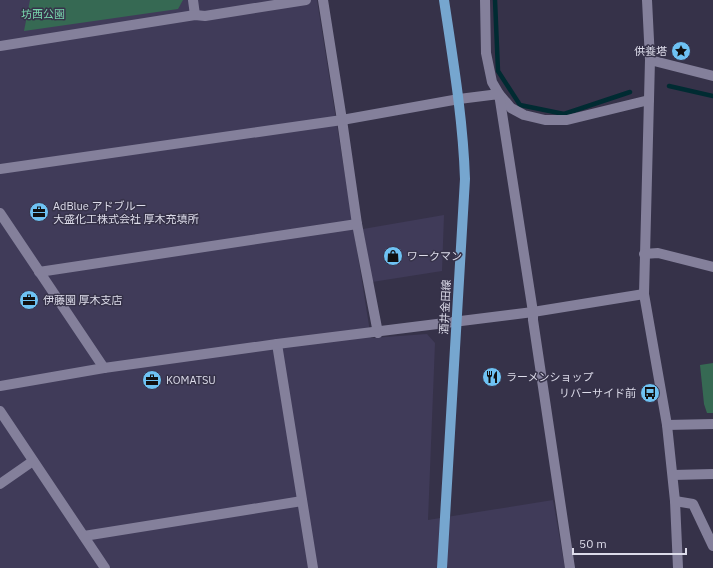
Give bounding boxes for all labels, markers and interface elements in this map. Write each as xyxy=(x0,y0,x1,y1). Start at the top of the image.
park label: 坊西公園 xyxy=(21,7,65,21)
place icon: 供養塔 xyxy=(670,40,692,62)
place label: 供養塔 xyxy=(634,44,667,58)
place label: AdBlue アドブルー 大盛化工株式会社 厚木充填所 xyxy=(53,199,200,226)
office icon: AdBlue アドブルー 大盛化工株式会社 厚木充填所 xyxy=(28,201,50,223)
shop icon: ワークマン xyxy=(382,245,404,267)
place label: ワークマン xyxy=(407,249,462,263)
street label: 酒井金田線 xyxy=(437,279,453,335)
office icon: 伊藤園 厚木支店 xyxy=(18,289,40,311)
place label: 伊藤園 厚木支店 xyxy=(43,293,123,307)
restaurant icon: ラーメンショップ xyxy=(481,366,503,388)
office icon: KOMATSU xyxy=(141,369,163,391)
place label: ラーメンショップ xyxy=(506,370,594,384)
place label: KOMATSU xyxy=(166,373,216,387)
bus stop icon: リバーサイド前 xyxy=(639,382,661,404)
place label: リバーサイド前 xyxy=(559,386,636,400)
scale bar xyxy=(573,530,686,556)
text: 50 m xyxy=(579,536,607,551)

